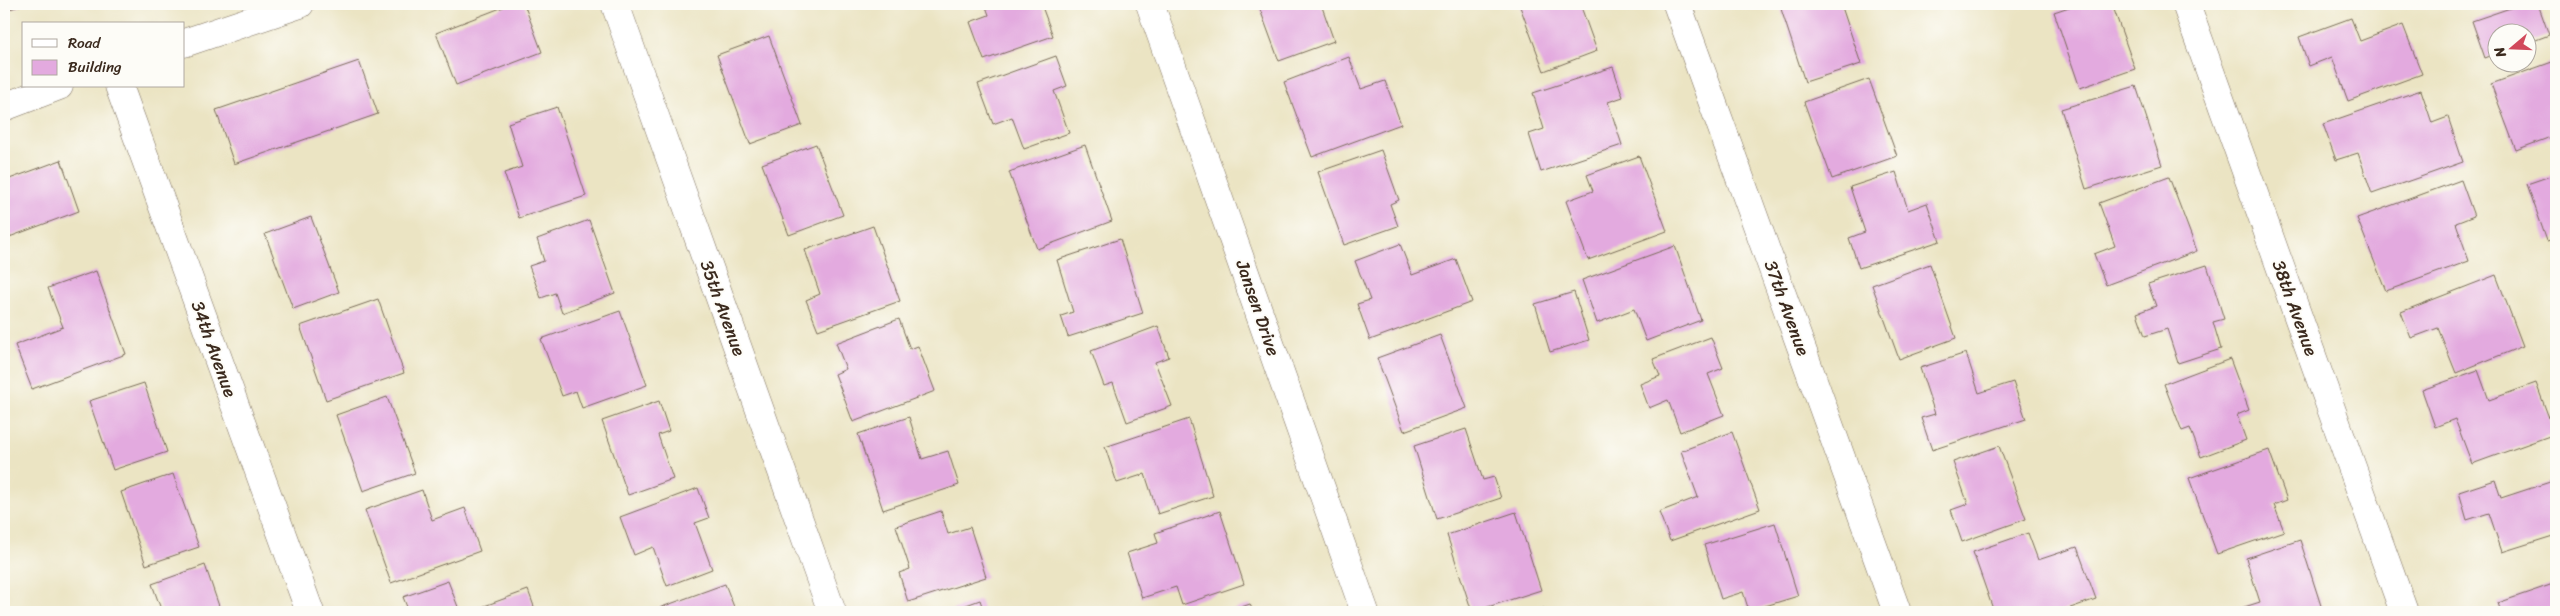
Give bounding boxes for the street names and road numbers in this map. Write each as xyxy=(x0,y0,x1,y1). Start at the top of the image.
street label: 35th Avenue xyxy=(691,255,755,361)
street label: Jansen Drive xyxy=(1226,255,1289,360)
street label: 38th Avenue xyxy=(2263,255,2327,361)
street label: 37th Avenue xyxy=(1755,256,1819,361)
street label: 34th Avenue xyxy=(182,296,246,402)

